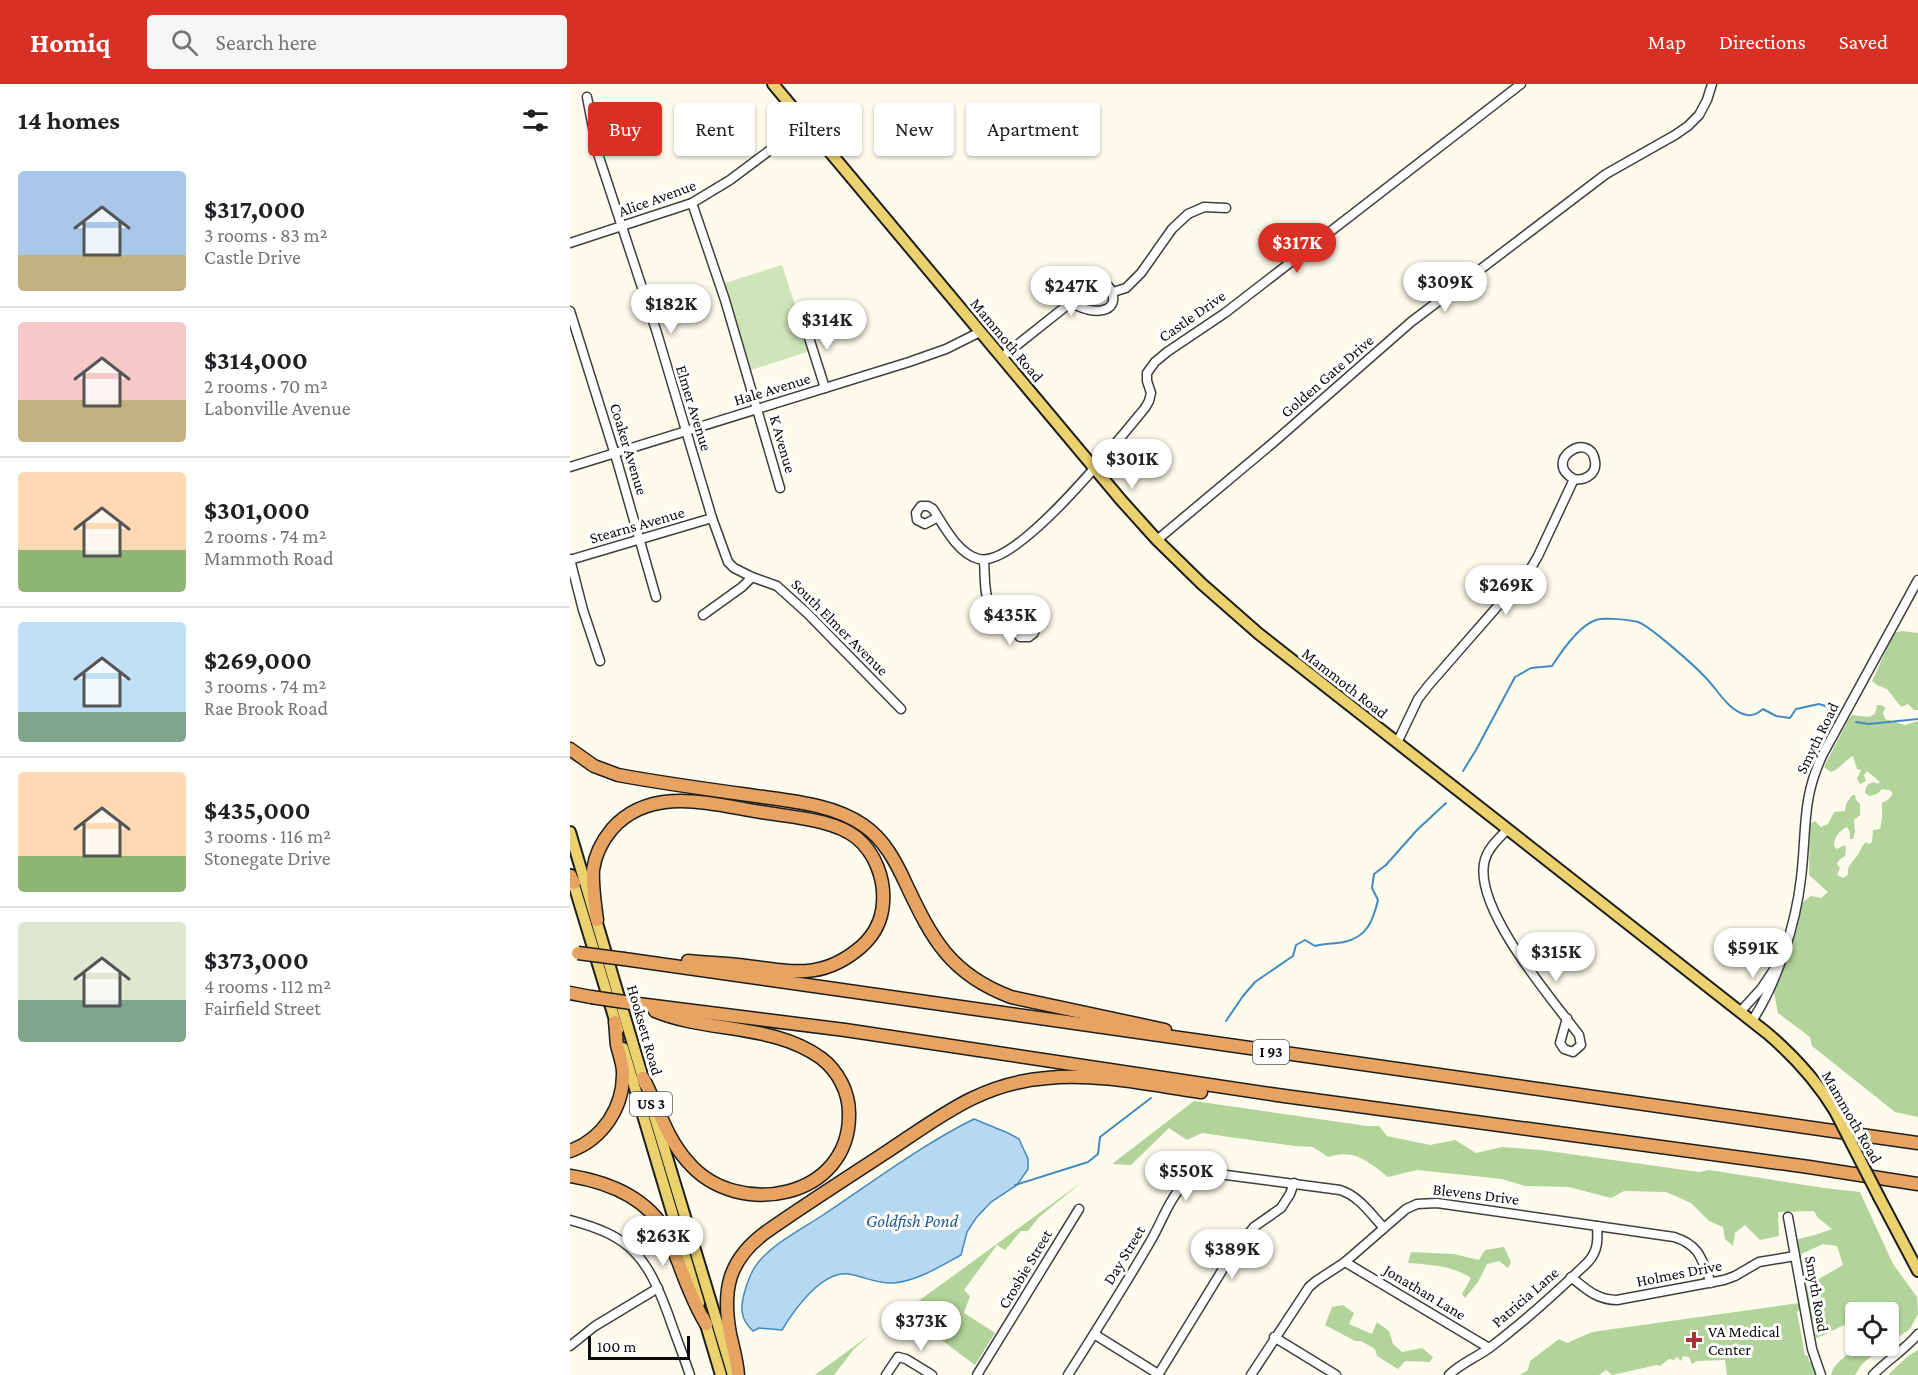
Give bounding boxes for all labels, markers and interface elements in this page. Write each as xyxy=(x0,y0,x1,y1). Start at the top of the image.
search box xyxy=(147,15,567,69)
icon: search xyxy=(168,26,201,59)
text: Homiq xyxy=(30,27,111,58)
text: Search here xyxy=(216,30,317,55)
text: Map xyxy=(1648,30,1686,54)
text: Directions xyxy=(1719,30,1806,54)
text: Saved xyxy=(1839,30,1888,54)
chip: Buy xyxy=(588,102,662,156)
chip: Rent xyxy=(674,102,755,156)
chip: Filters xyxy=(767,102,862,156)
chip: New xyxy=(874,102,954,156)
chip: Apartment xyxy=(966,102,1100,156)
icon: filters xyxy=(519,104,552,137)
text: 14 homes xyxy=(18,106,120,135)
street label: Alice Avenue xyxy=(616,176,698,220)
icon: home xyxy=(66,195,138,267)
text: $317,000 xyxy=(204,195,305,224)
pin: $317K xyxy=(1255,223,1339,274)
text: 3 rooms · 83 m² xyxy=(204,224,327,246)
text: $317K xyxy=(1272,231,1322,253)
text: Castle Drive xyxy=(204,246,301,268)
pin: $309K xyxy=(1403,262,1487,313)
pin: $247K xyxy=(1029,266,1113,317)
text: $309K xyxy=(1417,270,1473,292)
text: $247K xyxy=(1045,274,1097,296)
pin: $182K xyxy=(629,284,713,335)
street label: Castle Drive xyxy=(1155,287,1229,345)
text: $182K xyxy=(645,292,697,314)
street label: Mammoth Road xyxy=(967,295,1047,386)
pin: $314K xyxy=(785,300,869,351)
text: $314K xyxy=(802,308,852,330)
street label: Golden Gate Drive xyxy=(1277,331,1377,421)
icon: home xyxy=(66,346,138,418)
text: $314,000 xyxy=(204,346,308,375)
street label: Elmer Avenue xyxy=(673,363,715,453)
street label: Hale Avenue xyxy=(732,369,812,409)
text: 2 rooms · 70 m² xyxy=(204,375,328,397)
text: Labonville Avenue xyxy=(204,397,351,419)
street label: Coaker Avenue xyxy=(607,401,651,497)
street label: K Avenue xyxy=(767,413,799,475)
pin: $301K xyxy=(1090,439,1174,490)
text: $301K xyxy=(1106,447,1158,469)
icon: home xyxy=(66,496,138,568)
text: $301,000 xyxy=(204,496,310,525)
street label: Stearns Avenue xyxy=(588,503,686,547)
text: 2 rooms · 74 m² xyxy=(204,525,326,547)
text: Mammoth Road xyxy=(204,547,334,569)
pin: $269K xyxy=(1464,565,1548,616)
text: $269K xyxy=(1479,573,1533,595)
street label: South Elmer Avenue xyxy=(788,575,892,679)
pin: $435K xyxy=(968,595,1052,646)
text: $435K xyxy=(984,603,1036,625)
street label: Mammoth Road xyxy=(1299,644,1392,722)
icon: home xyxy=(66,646,138,718)
text: $269,000 xyxy=(204,646,312,675)
text: 3 rooms · 74 m² xyxy=(204,675,326,697)
text: Rae Brook Road xyxy=(204,697,328,719)
street label: Smyth Road xyxy=(1792,699,1843,777)
icon: home xyxy=(66,796,138,868)
text: $435,000 xyxy=(204,796,311,825)
text: 3 rooms · 116 m² xyxy=(204,825,331,847)
text: Stonegate Drive xyxy=(204,847,331,869)
pin: $591K xyxy=(1711,928,1795,979)
pin: $315K xyxy=(1514,932,1598,983)
text: $591K xyxy=(1728,936,1778,958)
text: $315K xyxy=(1531,940,1581,962)
icon: home xyxy=(66,946,138,1018)
text: $373,000 xyxy=(204,946,309,975)
text: 4 rooms · 112 m² xyxy=(204,975,331,997)
street label: Hooksett Road xyxy=(624,983,666,1078)
text: Fairfield Street xyxy=(204,997,321,1019)
road number: I 93 xyxy=(1253,1040,1289,1064)
street label: Mammoth Road xyxy=(1819,1068,1886,1167)
road number: US 3 xyxy=(630,1092,672,1116)
pin: $550K xyxy=(1144,1151,1228,1202)
text: $550K xyxy=(1159,1159,1213,1181)
street label: Blevens Drive xyxy=(1432,1180,1520,1208)
water label: Goldfish Pond xyxy=(866,1211,959,1231)
pin: $263K xyxy=(621,1216,705,1267)
street label: Day Street xyxy=(1100,1222,1149,1288)
text: $263K xyxy=(636,1224,690,1246)
street label: Crosbie Street xyxy=(995,1226,1056,1311)
pin: $389K xyxy=(1190,1229,1274,1280)
text: $389K xyxy=(1205,1237,1259,1259)
street label: Smyth Road xyxy=(1801,1255,1832,1334)
street label: Holmes Drive xyxy=(1635,1256,1723,1290)
street label: Jonathan Lane xyxy=(1379,1260,1469,1324)
street label: Patricia Lane xyxy=(1488,1263,1562,1331)
pin: $373K xyxy=(879,1301,963,1352)
map controls xyxy=(1845,1302,1899,1356)
button: locate xyxy=(1845,1302,1899,1356)
text: $373K xyxy=(895,1309,947,1331)
place label: VA Medical Center xyxy=(1708,1323,1780,1358)
marker: VA Medical Center xyxy=(1685,1331,1703,1349)
scale bar xyxy=(588,1333,690,1360)
text: 100 m xyxy=(597,1338,636,1355)

